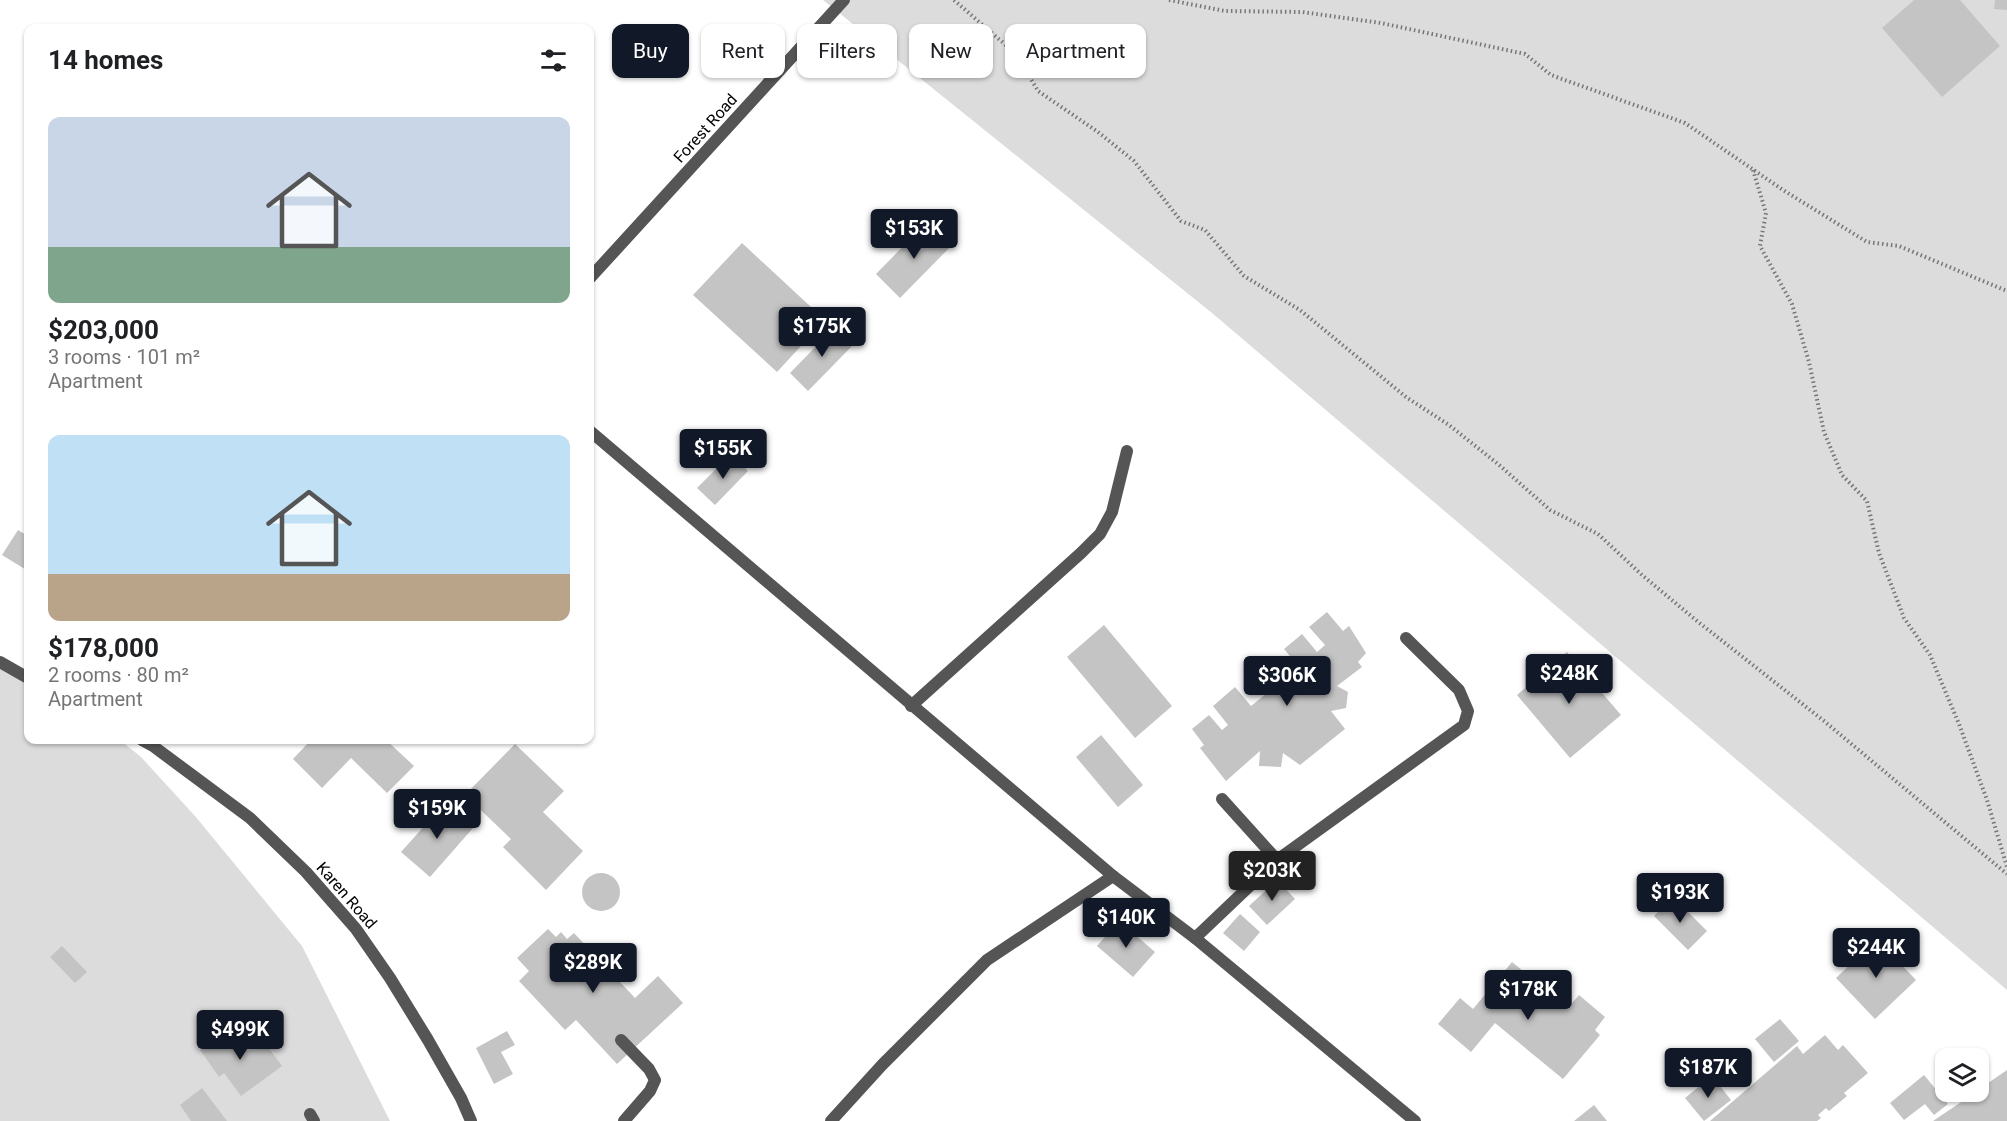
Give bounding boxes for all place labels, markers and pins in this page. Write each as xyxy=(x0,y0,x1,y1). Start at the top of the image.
pin: $153K xyxy=(872,209,956,260)
pin: $175K xyxy=(780,307,864,358)
pin: $155K xyxy=(681,429,765,480)
pin: $248K xyxy=(1527,654,1611,705)
pin: $306K xyxy=(1245,656,1329,707)
pin: $159K xyxy=(395,789,479,840)
pin: $203K xyxy=(1230,851,1314,902)
pin: $193K xyxy=(1638,873,1722,924)
pin: $140K xyxy=(1084,898,1168,949)
pin: $244K xyxy=(1834,928,1918,979)
pin: $289K xyxy=(551,943,635,994)
pin: $178K xyxy=(1486,970,1570,1021)
pin: $499K xyxy=(198,1010,282,1061)
pin: $187K xyxy=(1666,1048,1750,1099)

